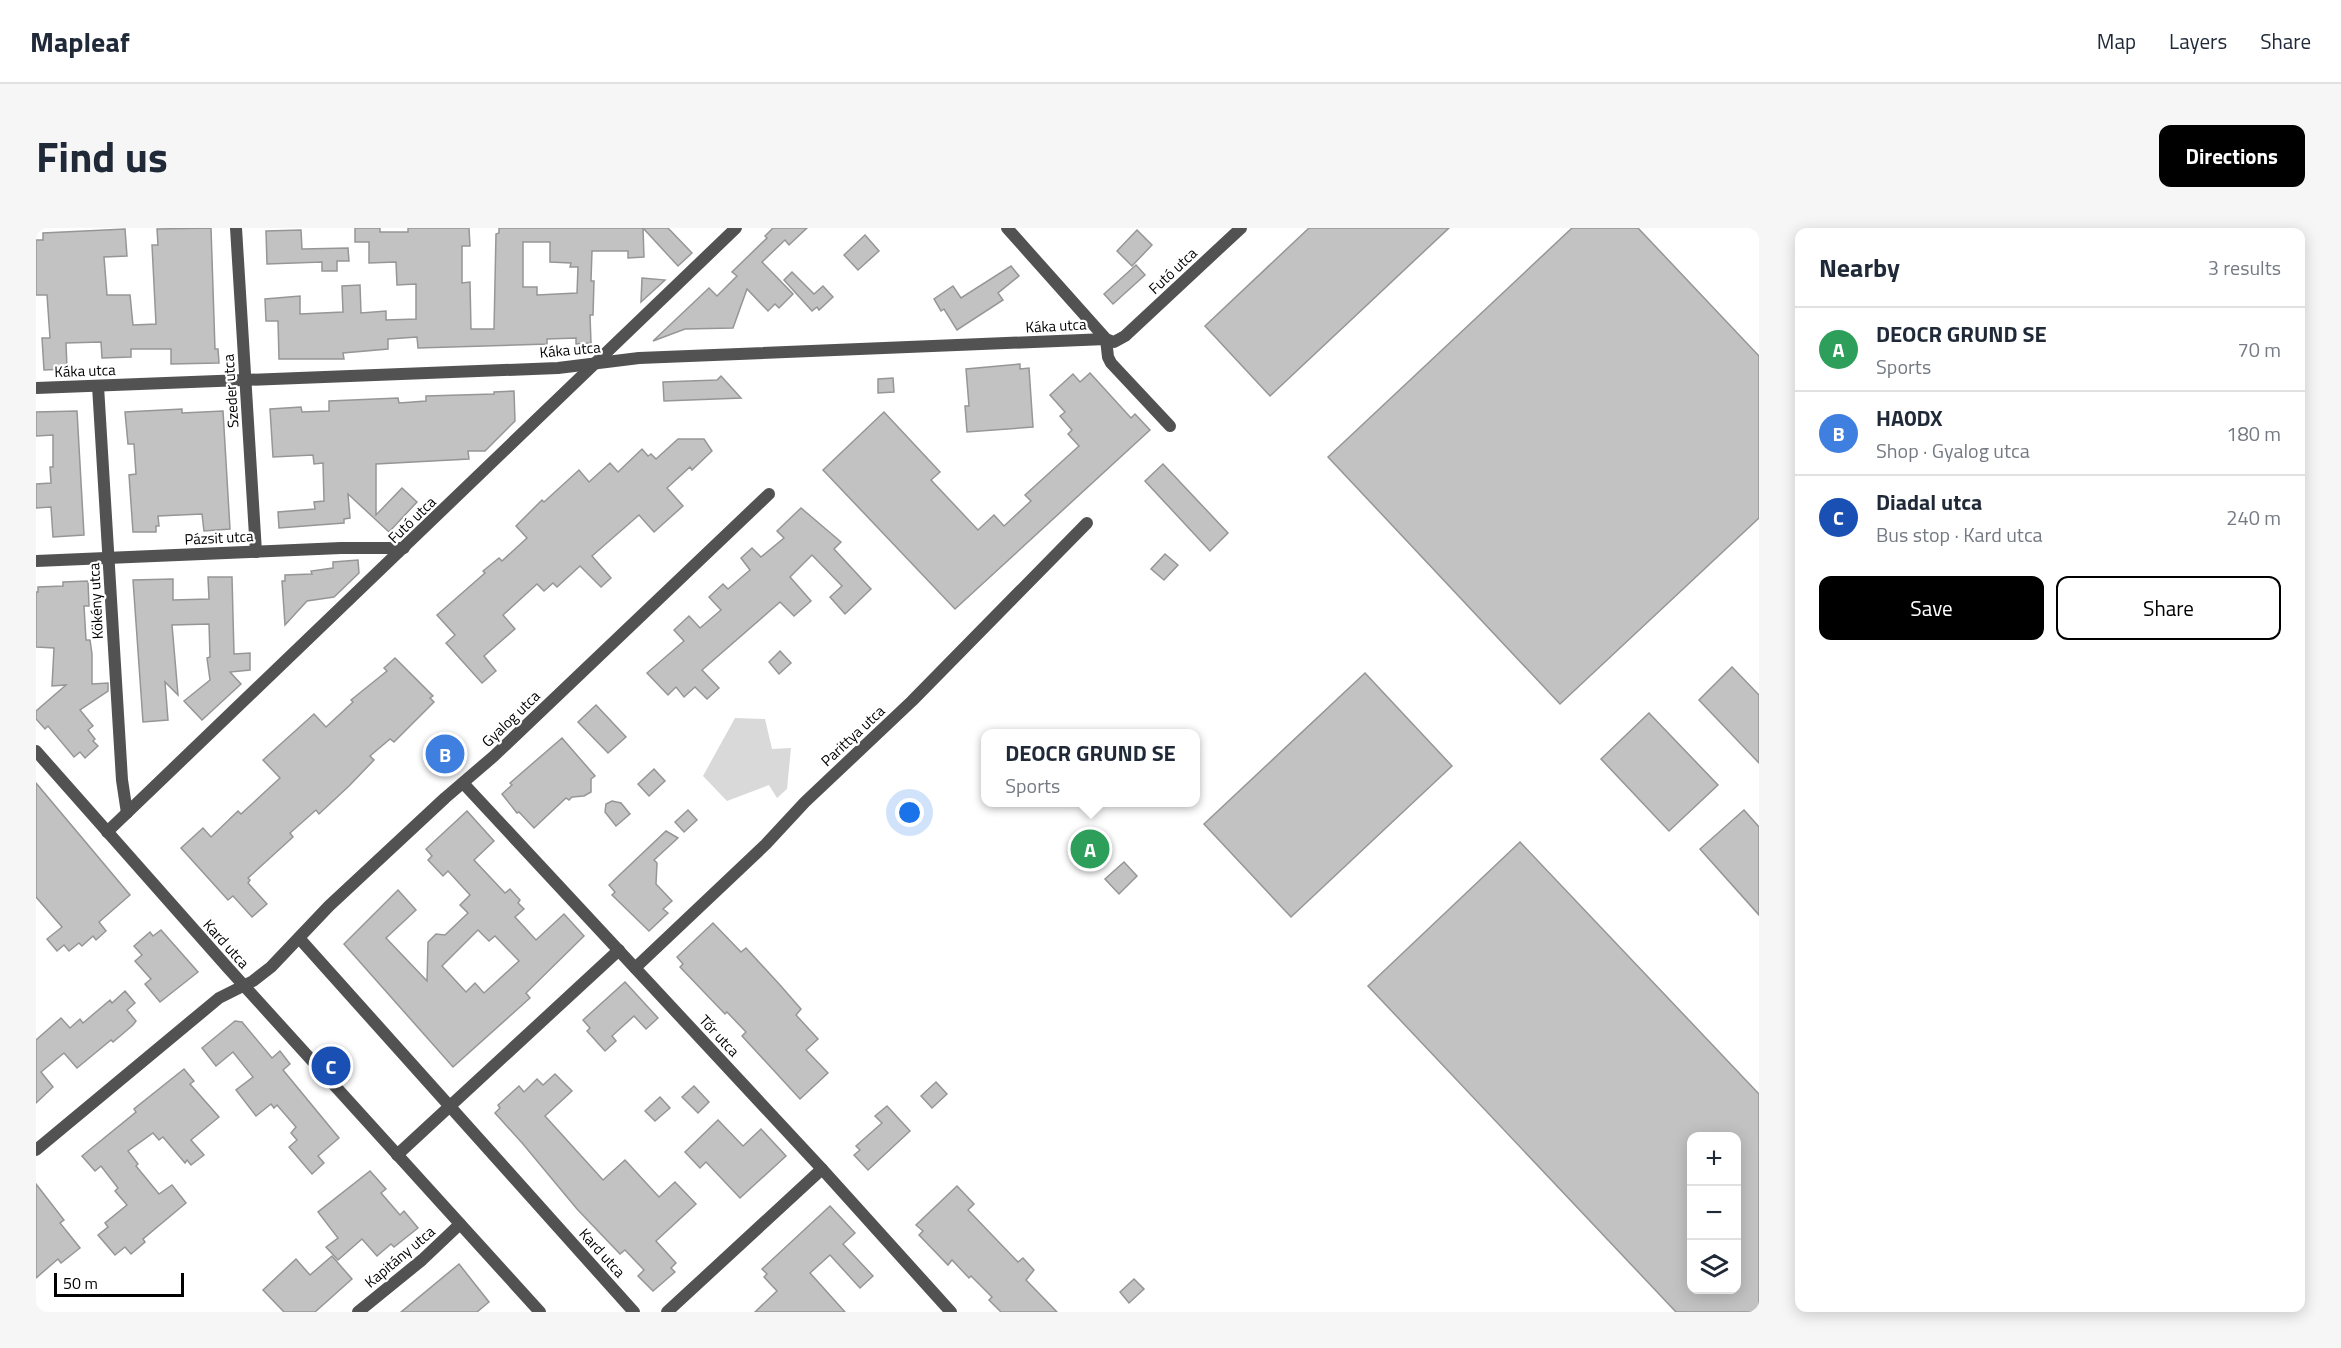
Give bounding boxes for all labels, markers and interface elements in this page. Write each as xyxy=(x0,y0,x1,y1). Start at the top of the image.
text: Mapleaf xyxy=(30,20,130,63)
text: Map xyxy=(2097,25,2136,57)
text: Layers xyxy=(2169,25,2227,57)
text: Share xyxy=(2260,25,2311,57)
text: Find us xyxy=(36,124,168,188)
button: Directions xyxy=(2159,125,2305,187)
street label: Futó utca xyxy=(1143,242,1203,299)
text: Nearby xyxy=(1819,248,1900,287)
text: 3 results xyxy=(2208,252,2281,283)
street label: Káka utca xyxy=(1025,312,1088,339)
text: DEOCR GRUND SE xyxy=(1876,317,2047,351)
text: A xyxy=(1832,334,1845,365)
text: 70 m xyxy=(2237,334,2281,365)
street label: Káka utca xyxy=(538,335,602,364)
text: Sports xyxy=(1876,351,1931,382)
street label: Szeder utca xyxy=(216,353,245,429)
street label: Káka utca xyxy=(54,358,116,383)
text: HA0DX xyxy=(1876,401,1943,435)
text: B xyxy=(1832,418,1845,449)
text: 180 m xyxy=(2226,418,2281,449)
text: Shop · Gyalog utca xyxy=(1876,435,2030,466)
text: Diadal utca xyxy=(1876,485,1982,519)
street label: Futó utca xyxy=(382,490,441,549)
text: C xyxy=(1833,502,1844,533)
text: 240 m xyxy=(2226,502,2281,533)
text: Bus stop · Kard utca xyxy=(1876,519,2043,550)
street label: Pázsit utca xyxy=(184,524,255,551)
street label: Kökény utca xyxy=(82,562,109,640)
button: Save xyxy=(1819,576,2044,640)
button: Share xyxy=(2056,576,2281,640)
street label: Gyalog utca xyxy=(476,685,545,752)
street label: Parittya utca xyxy=(815,699,890,772)
popup xyxy=(981,729,1200,807)
pin: B xyxy=(426,732,464,776)
text: DEOCR GRUND SE xyxy=(1005,736,1176,770)
text: Sports xyxy=(1005,770,1060,801)
your location xyxy=(895,798,924,827)
pin: A xyxy=(1070,826,1110,872)
street label: Kard utca xyxy=(198,914,255,974)
street label: Tőr utca xyxy=(694,1009,745,1062)
pin: C xyxy=(312,1044,350,1088)
map controls xyxy=(1687,1132,1741,1294)
button: + xyxy=(1687,1132,1741,1186)
button: − xyxy=(1687,1186,1741,1240)
street label: Kapitány utca xyxy=(359,1220,440,1293)
street label: Kard utca xyxy=(574,1223,631,1283)
button: layers xyxy=(1687,1240,1741,1294)
scale bar xyxy=(54,1270,184,1298)
text: 50 m xyxy=(63,1271,98,1295)

